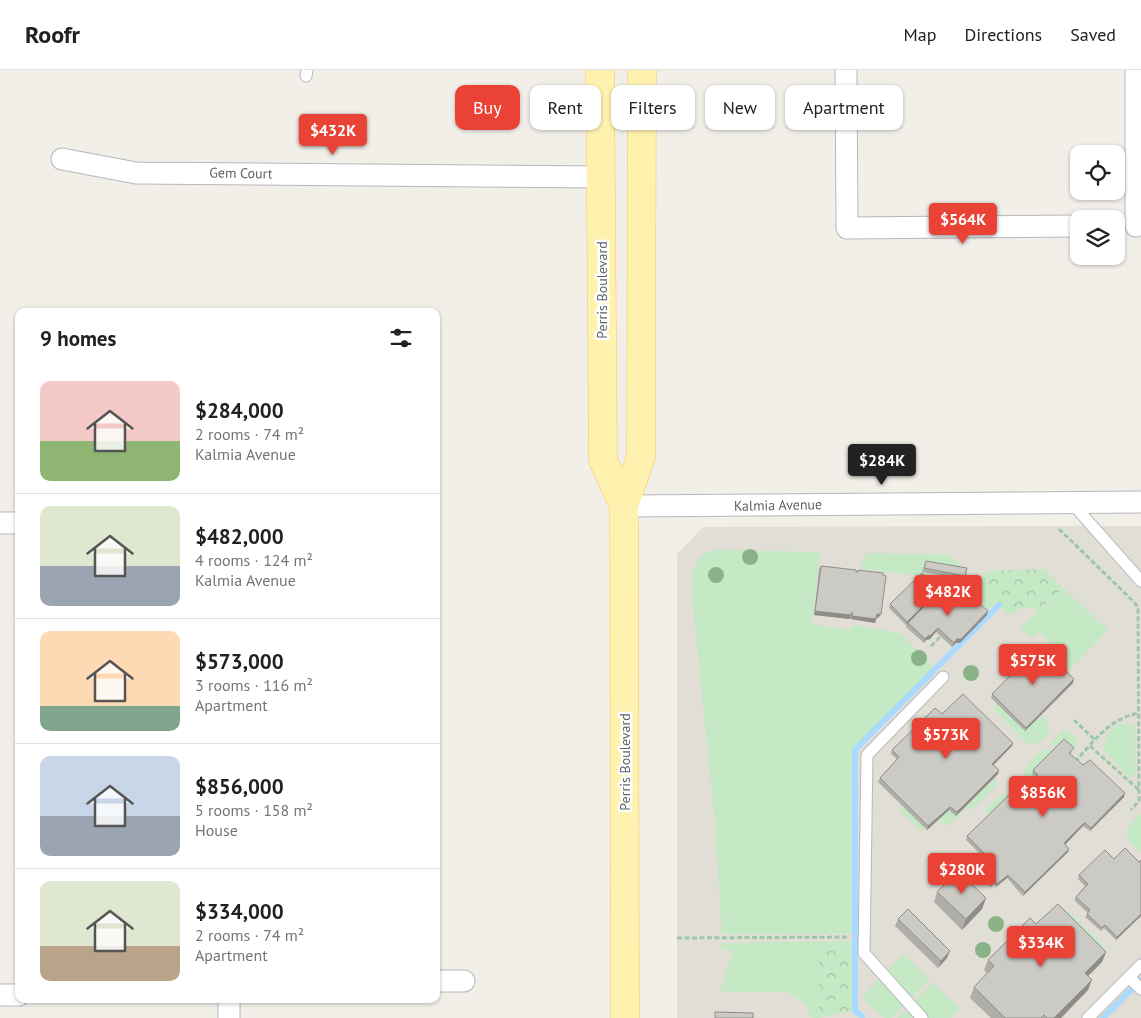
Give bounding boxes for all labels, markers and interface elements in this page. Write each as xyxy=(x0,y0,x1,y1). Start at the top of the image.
text: Roofr xyxy=(25,19,80,50)
text: Map xyxy=(904,23,936,46)
text: Directions xyxy=(964,23,1042,46)
text: Saved xyxy=(1070,23,1116,46)
chip: Buy xyxy=(455,85,520,130)
chip: Rent xyxy=(530,85,601,130)
chip: Filters xyxy=(611,85,695,130)
chip: New xyxy=(705,85,775,130)
chip: Apartment xyxy=(785,85,903,130)
pin: $432K xyxy=(298,114,368,156)
text: $432K xyxy=(310,120,356,140)
map controls xyxy=(1070,145,1125,265)
button: locate xyxy=(1070,145,1125,200)
street label: Gem Court xyxy=(209,163,273,183)
pin: $564K xyxy=(928,202,998,245)
text: $564K xyxy=(940,209,986,229)
button: layers xyxy=(1070,210,1125,265)
street label: Perris Boulevard xyxy=(593,241,611,339)
icon: filters xyxy=(387,324,415,352)
text: 9 homes xyxy=(40,325,116,352)
text: $284,000 xyxy=(195,397,284,424)
icon: home xyxy=(80,401,140,461)
text: 2 rooms · 74 m² xyxy=(195,424,304,444)
text: Kalmia Avenue xyxy=(195,444,296,464)
pin: $284K xyxy=(847,444,917,486)
text: $284K xyxy=(859,450,905,470)
street label: Kalmia Avenue xyxy=(734,495,822,515)
text: $482,000 xyxy=(195,523,284,550)
icon: home xyxy=(80,526,140,586)
text: 4 rooms · 124 m² xyxy=(195,550,313,570)
text: Kalmia Avenue xyxy=(195,570,296,590)
pin: $482K xyxy=(913,574,983,617)
text: $482K xyxy=(925,581,971,601)
pin: $575K xyxy=(998,644,1068,686)
text: $573,000 xyxy=(195,648,284,675)
text: $575K xyxy=(1010,650,1056,670)
icon: home xyxy=(80,651,140,711)
text: 3 rooms · 116 m² xyxy=(195,675,313,695)
text: Apartment xyxy=(195,695,268,715)
street label: Perris Boulevard xyxy=(616,713,634,811)
pin: $573K xyxy=(911,718,981,760)
text: $573K xyxy=(923,724,969,744)
text: $856,000 xyxy=(195,773,284,800)
icon: home xyxy=(80,776,140,836)
pin: $856K xyxy=(1008,776,1078,818)
text: $856K xyxy=(1020,782,1066,802)
text: 5 rooms · 158 m² xyxy=(195,800,313,820)
text: House xyxy=(195,820,238,840)
pin: $280K xyxy=(927,852,997,895)
text: $280K xyxy=(939,859,985,879)
text: $334,000 xyxy=(195,898,284,925)
icon: home xyxy=(80,901,140,961)
text: 2 rooms · 74 m² xyxy=(195,925,304,945)
pin: $334K xyxy=(1006,926,1076,968)
text: $334K xyxy=(1018,932,1064,952)
text: Apartment xyxy=(195,945,268,965)

